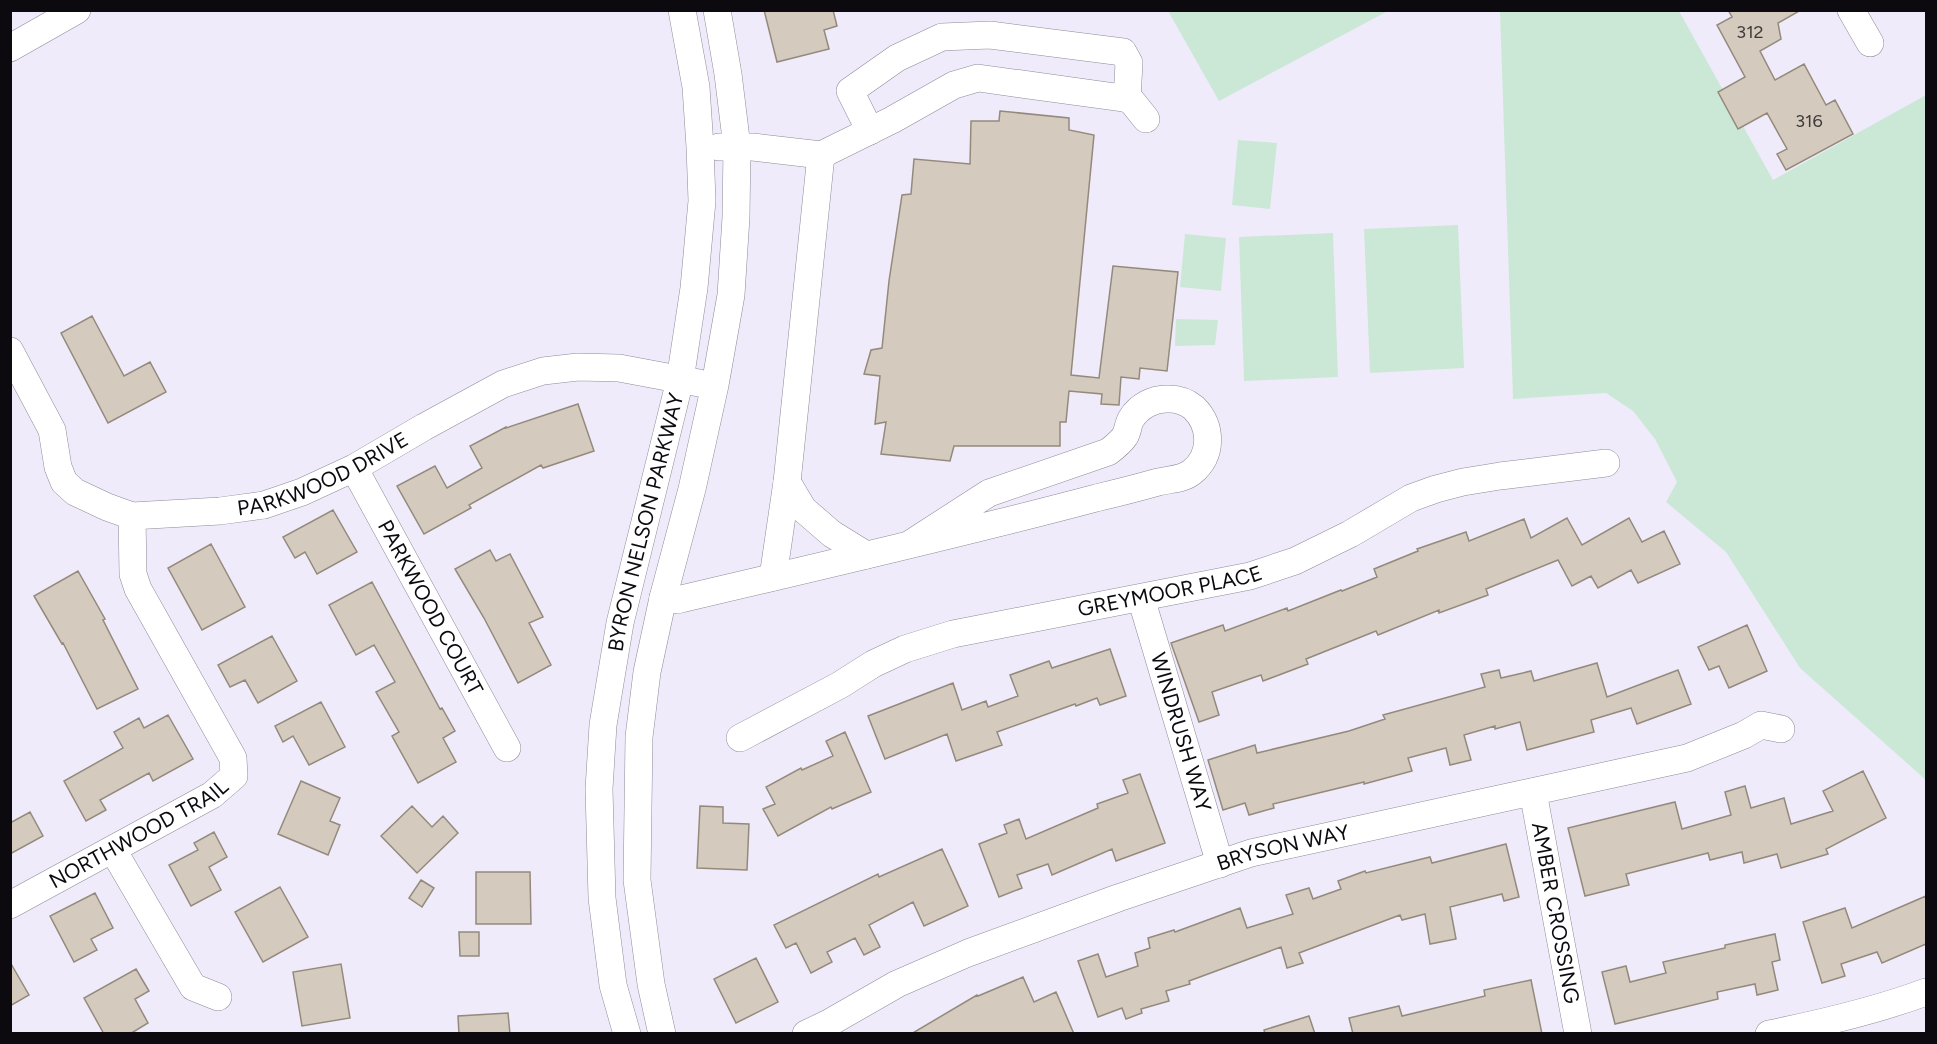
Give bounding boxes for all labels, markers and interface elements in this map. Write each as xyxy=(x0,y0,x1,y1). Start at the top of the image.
house number: 312 xyxy=(1736,21,1764,43)
house number: 316 xyxy=(1795,110,1823,132)
street label: BYRON NELSON PARKWAY xyxy=(602,390,688,653)
street label: PARKWOOD DRIVE xyxy=(236,426,412,521)
street label: PARKWOOD COURT xyxy=(373,515,489,700)
street label: GREYMOOR PLACE xyxy=(1076,560,1265,621)
street label: WINDRUSH WAY xyxy=(1146,650,1217,815)
street label: NORTHWOOD TRAIL xyxy=(45,774,233,893)
street label: BRYSON WAY xyxy=(1213,819,1352,876)
street label: AMBER CROSSING xyxy=(1527,820,1585,1006)

